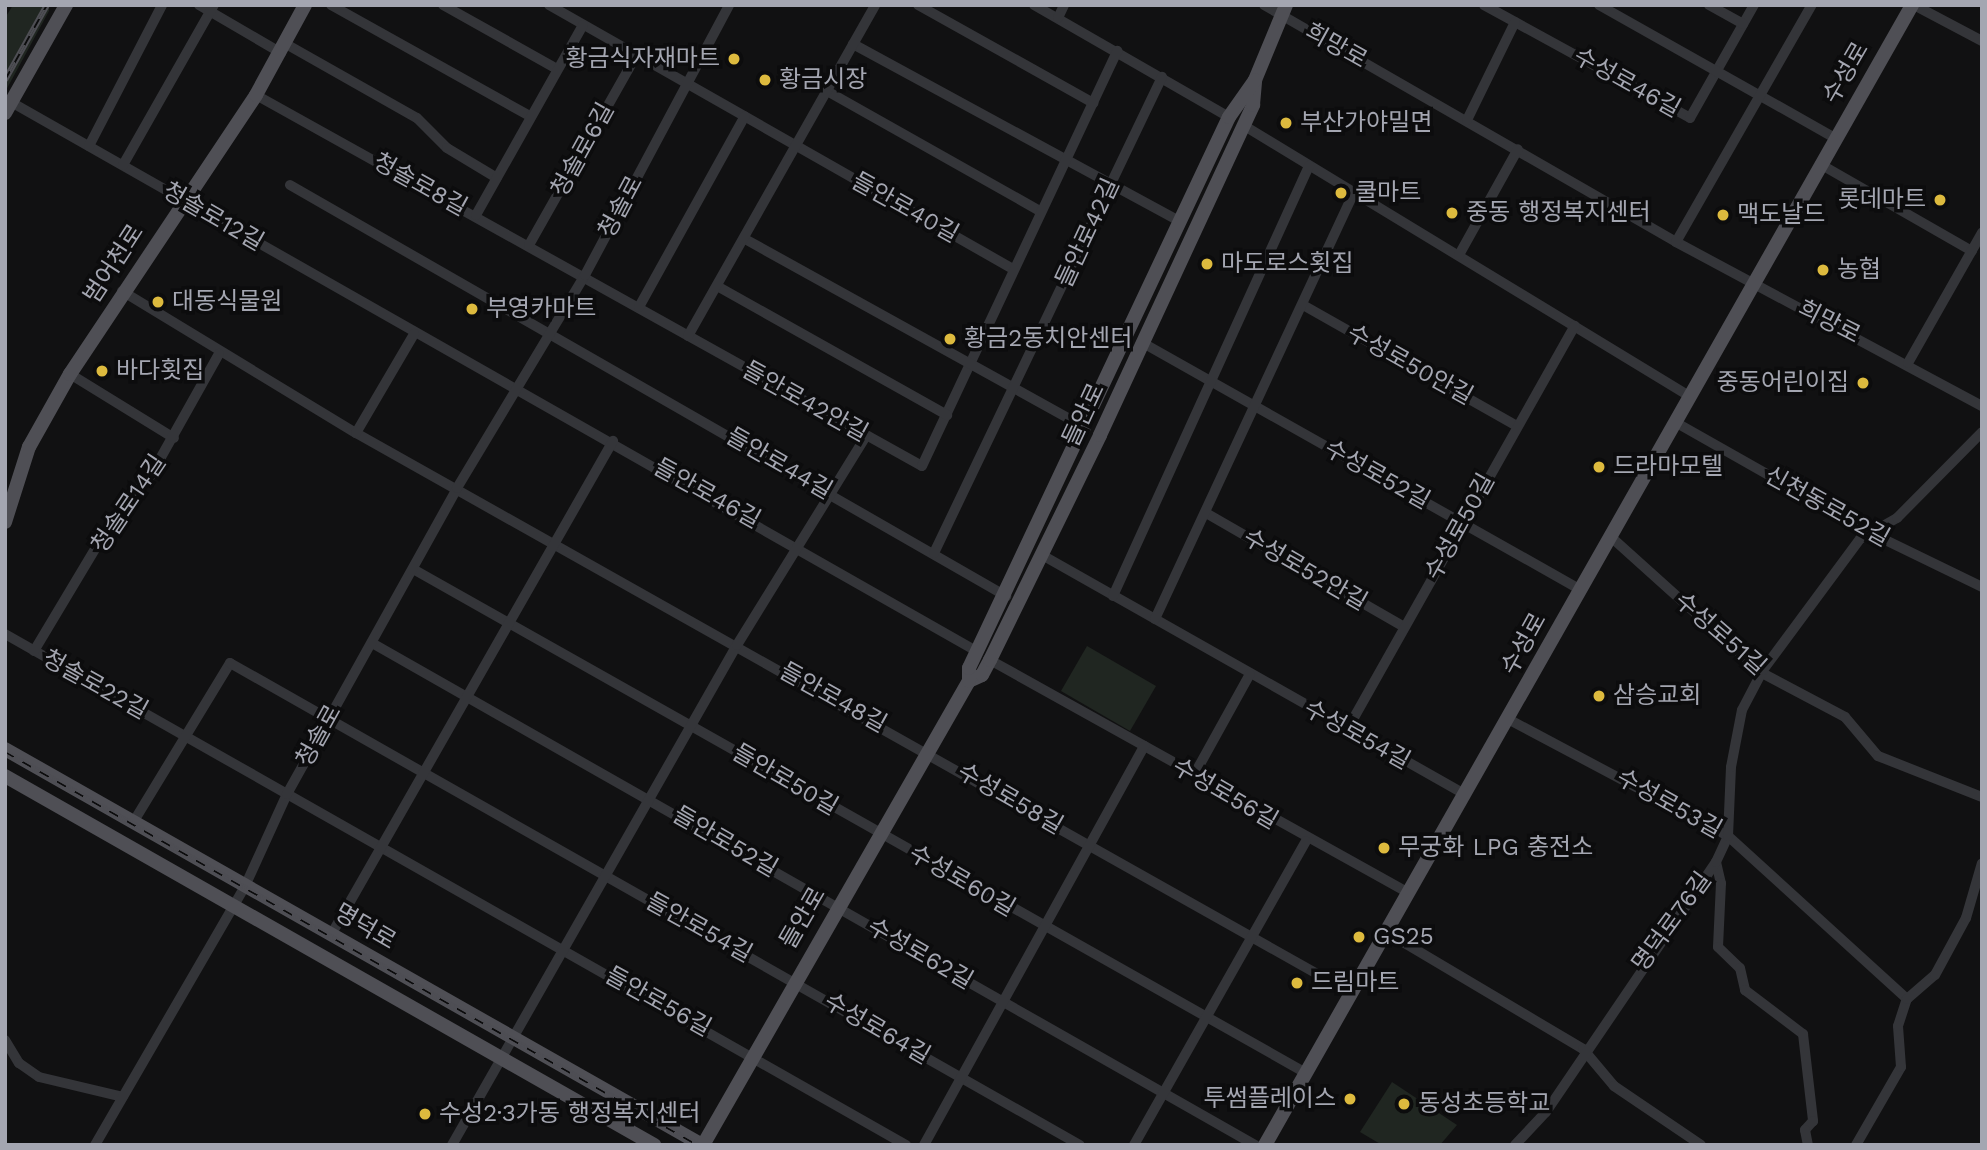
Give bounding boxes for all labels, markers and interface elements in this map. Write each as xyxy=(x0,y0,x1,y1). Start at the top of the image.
street label: 희망로 xyxy=(1300,17,1372,75)
street label: 수성로 xyxy=(1817,37,1875,109)
street label: 수성로46길 xyxy=(1569,42,1685,124)
place label: 황금식자재마트 xyxy=(565,45,720,73)
marker: 황금식자재마트 xyxy=(726,51,742,67)
place label: 황금시장 xyxy=(779,66,867,94)
marker: 황금시장 xyxy=(757,72,773,88)
street label: 청솔로6길 xyxy=(545,98,621,202)
place label: 부산가야밀면 xyxy=(1300,109,1432,137)
marker: 부산가야밀면 xyxy=(1278,115,1294,131)
street label: 청솔로8길 xyxy=(368,147,472,223)
street label: 들안로40길 xyxy=(846,167,964,249)
street label: 청솔로 xyxy=(593,171,649,243)
street label: 들안로42길 xyxy=(1050,174,1126,292)
street label: 청솔로12길 xyxy=(157,177,269,257)
place label: 쿨마트 xyxy=(1355,179,1421,207)
marker: 쿨마트 xyxy=(1333,185,1349,201)
place label: 롯데마트 xyxy=(1838,186,1926,214)
marker: 롯데마트 xyxy=(1932,192,1948,208)
place label: 중동 행정복지센터 xyxy=(1466,199,1651,227)
place label: 맥도날드 xyxy=(1737,201,1825,229)
marker: 중동 행정복지센터 xyxy=(1444,205,1460,221)
marker: 맥도날드 xyxy=(1715,207,1731,223)
street label: 범어천로 xyxy=(78,219,150,309)
place label: 마도로스횟집 xyxy=(1221,250,1353,278)
marker: 마도로스횟집 xyxy=(1199,256,1215,272)
place label: 농협 xyxy=(1837,256,1881,284)
marker: 농협 xyxy=(1815,262,1831,278)
place label: 대동식물원 xyxy=(172,288,282,316)
marker: 대동식물원 xyxy=(150,294,166,310)
street label: 희망로 xyxy=(1793,294,1865,350)
place label: 부영카마트 xyxy=(486,295,596,323)
marker: 부영카마트 xyxy=(464,301,480,317)
street label: 수성로50안길 xyxy=(1342,319,1478,411)
place label: 황금2동치안센터 xyxy=(964,325,1133,353)
marker: 황금2동치안센터 xyxy=(942,331,958,347)
street label: 들안로42안길 xyxy=(737,356,873,448)
place label: 바다횟집 xyxy=(116,357,204,385)
marker: 바다횟집 xyxy=(94,363,110,379)
place label: 중동어린이집 xyxy=(1717,369,1849,397)
marker: 중동어린이집 xyxy=(1855,375,1871,391)
street label: 들안로 xyxy=(1057,379,1111,451)
street label: 들안로44길 xyxy=(721,422,837,506)
street label: 수성로52길 xyxy=(1319,434,1435,516)
street label: 청솔로14길 xyxy=(86,449,172,559)
street label: 들안로46길 xyxy=(649,453,765,535)
place label: 드라마모텔 xyxy=(1613,453,1723,481)
marker: 드라마모텔 xyxy=(1591,459,1607,475)
street label: 신천동로52길 xyxy=(1760,461,1894,553)
street label: 수성로50길 xyxy=(1419,469,1501,585)
street label: 수성로52안길 xyxy=(1238,523,1372,617)
street label: 수성로51길 xyxy=(1668,587,1772,681)
street label: 수성로 xyxy=(1495,608,1553,680)
street label: 청솔로22길 xyxy=(37,644,153,726)
street label: 들안로48길 xyxy=(775,657,891,739)
place label: 삼승교회 xyxy=(1613,682,1701,710)
marker: 삼승교회 xyxy=(1591,688,1607,704)
street label: 수성로54길 xyxy=(1299,694,1415,776)
street label: 청솔로 xyxy=(290,700,348,772)
street label: 들안로50길 xyxy=(727,738,843,822)
street label: 수성로56길 xyxy=(1167,752,1283,836)
street label: 수성로58길 xyxy=(952,757,1068,841)
street label: 수성로53길 xyxy=(1611,763,1727,845)
street label: 들안로52길 xyxy=(667,800,783,884)
place label: 무궁화 LPG 충전소 xyxy=(1398,834,1593,862)
street label: 수성로60길 xyxy=(904,839,1020,923)
marker: 무궁화 LPG 충전소 xyxy=(1376,840,1392,856)
street label: 명덕로76길 xyxy=(1626,867,1718,977)
street label: 들안로 xyxy=(774,882,832,954)
street label: 들안로54길 xyxy=(641,887,757,969)
street label: 명덕로 xyxy=(329,898,401,956)
street label: 수성로62길 xyxy=(862,912,978,996)
place label: GS25 xyxy=(1373,923,1434,951)
marker: GS25 xyxy=(1351,929,1367,945)
street label: 들안로56길 xyxy=(600,961,716,1043)
place label: 드림마트 xyxy=(1311,969,1399,997)
marker: 드림마트 xyxy=(1289,975,1305,991)
street label: 수성로64길 xyxy=(819,987,935,1071)
place label: 투썸플레이스 xyxy=(1204,1085,1336,1113)
place label: 동성초등학교 xyxy=(1418,1090,1550,1118)
marker: 투썸플레이스 xyxy=(1342,1091,1358,1107)
marker: 동성초등학교 xyxy=(1396,1096,1412,1112)
place label: 수성2·3가동 행정복지센터 xyxy=(439,1100,701,1128)
marker: 수성2·3가동 행정복지센터 xyxy=(417,1106,433,1122)

